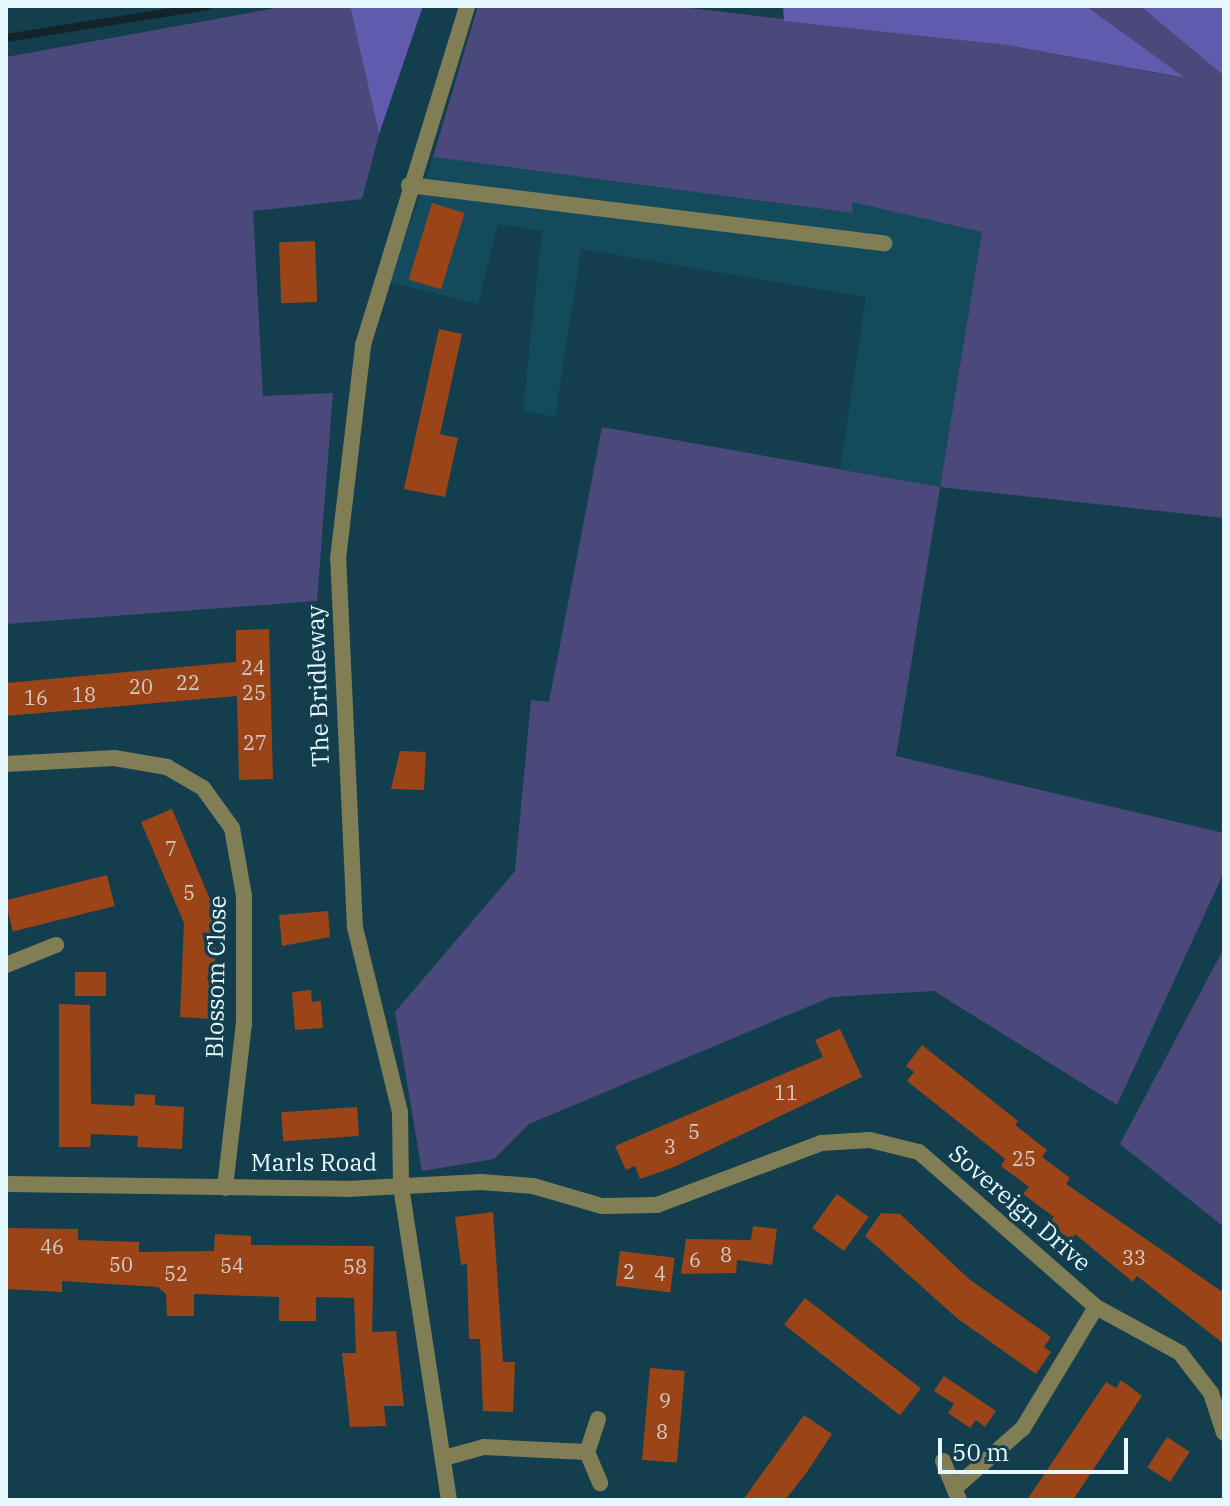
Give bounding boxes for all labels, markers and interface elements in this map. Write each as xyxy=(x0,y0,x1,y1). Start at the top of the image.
street label: The Bridleway xyxy=(301,604,335,768)
house number: 24 xyxy=(241,655,265,679)
house number: 22 xyxy=(176,670,200,694)
house number: 20 xyxy=(129,674,153,698)
house number: 25 xyxy=(242,680,266,704)
house number: 18 xyxy=(72,682,96,706)
house number: 16 xyxy=(24,685,48,709)
house number: 27 xyxy=(243,730,267,754)
house number: 7 xyxy=(165,836,177,860)
house number: 5 xyxy=(183,880,195,904)
street label: Blossom Close xyxy=(200,895,232,1059)
house number: 11 xyxy=(774,1080,798,1104)
house number: 5 xyxy=(688,1119,700,1143)
house number: 3 xyxy=(664,1134,676,1158)
street label: Sovereign Drive xyxy=(943,1139,1097,1277)
house number: 25 xyxy=(1012,1146,1036,1170)
street label: Marls Road xyxy=(251,1149,377,1177)
house number: 46 xyxy=(40,1234,64,1258)
house number: 8 xyxy=(720,1242,732,1266)
house number: 33 xyxy=(1122,1245,1146,1269)
house number: 6 xyxy=(689,1247,701,1271)
house number: 50 xyxy=(109,1252,133,1276)
house number: 54 xyxy=(220,1253,244,1277)
house number: 58 xyxy=(343,1254,367,1278)
house number: 2 xyxy=(623,1259,635,1283)
house number: 52 xyxy=(164,1261,188,1285)
house number: 4 xyxy=(654,1261,666,1285)
house number: 9 xyxy=(659,1388,671,1412)
house number: 8 xyxy=(656,1419,668,1443)
scale bar xyxy=(942,1422,1132,1472)
text: 50 m xyxy=(952,1436,1009,1468)

